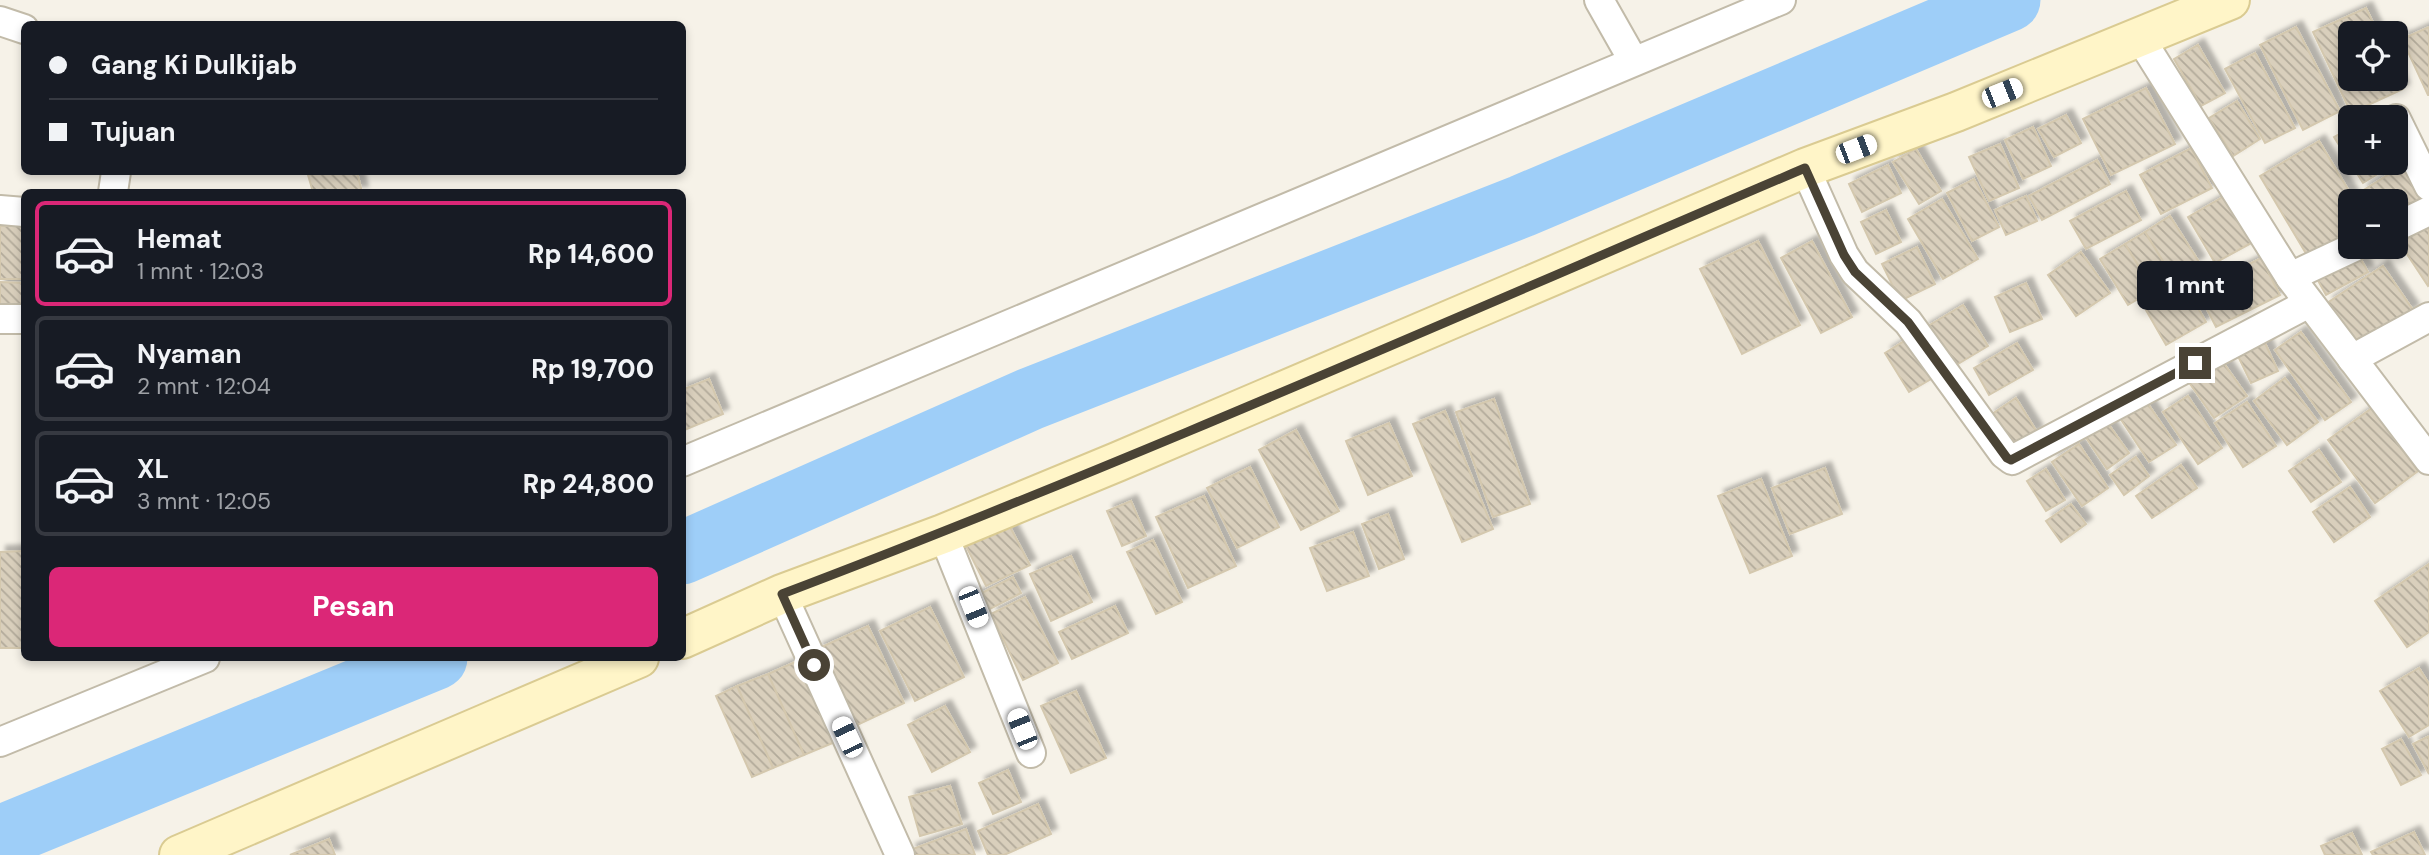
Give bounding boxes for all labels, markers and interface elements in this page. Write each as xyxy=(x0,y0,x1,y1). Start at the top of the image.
map controls xyxy=(2338,21,2408,259)
button: locate xyxy=(2338,21,2408,91)
text: Gang Ki Dulkijab xyxy=(91,48,297,82)
car xyxy=(1979,75,2026,111)
button: + xyxy=(2338,105,2408,175)
text: Tujuan xyxy=(91,115,176,149)
car xyxy=(1833,132,1880,166)
button: − xyxy=(2338,189,2408,259)
icon: car xyxy=(53,222,116,285)
text: Hemat xyxy=(137,222,222,256)
text: Rp 14,600 xyxy=(528,237,654,271)
text: 1 mnt · 12:03 xyxy=(137,256,264,286)
callout: 1 mnt xyxy=(2137,262,2253,310)
text: 1 mnt xyxy=(2165,270,2225,300)
icon: car xyxy=(53,337,116,400)
text: Nyaman xyxy=(137,337,242,371)
route end xyxy=(2179,347,2211,379)
text: Rp 19,700 xyxy=(531,352,654,386)
text: 2 mnt · 12:04 xyxy=(137,371,271,401)
icon: car xyxy=(53,452,116,515)
text: XL xyxy=(137,452,169,486)
text: Rp 24,800 xyxy=(523,467,654,501)
text: 3 mnt · 12:05 xyxy=(137,486,271,516)
button: Pesan xyxy=(49,567,658,647)
car xyxy=(956,584,991,630)
route start xyxy=(798,649,830,681)
car xyxy=(1005,706,1040,752)
car xyxy=(829,714,866,760)

